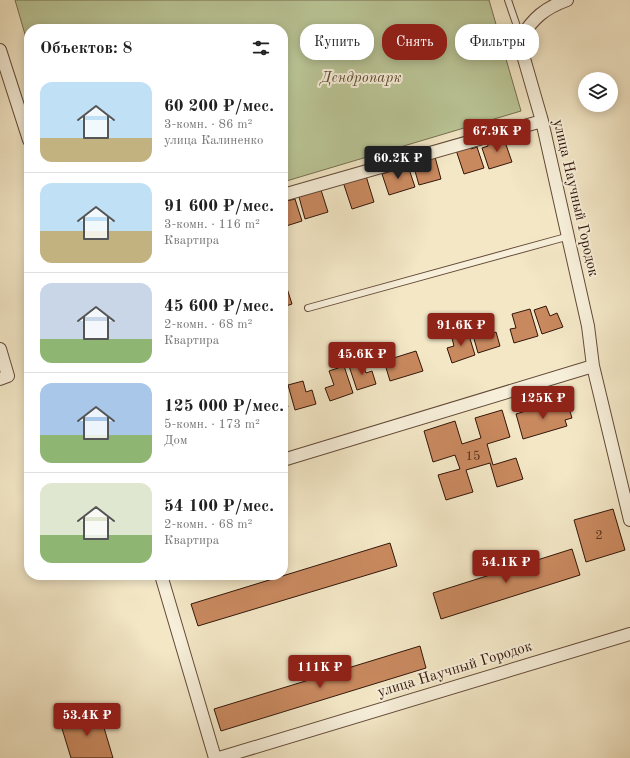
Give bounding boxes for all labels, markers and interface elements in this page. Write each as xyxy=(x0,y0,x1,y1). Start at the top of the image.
chip: Купить xyxy=(300,24,374,60)
chip: Снять xyxy=(382,24,447,60)
chip: Фильтры xyxy=(455,24,539,60)
icon: filters xyxy=(250,37,272,59)
text: Объектов: 8 xyxy=(40,40,132,57)
park label: Дендропарк xyxy=(318,71,402,86)
map controls xyxy=(578,72,618,112)
button: layers xyxy=(578,72,618,112)
icon: home xyxy=(72,98,120,146)
text: 60 200 ₽/мес. xyxy=(164,98,274,115)
text: 3-комн. · 86 m² xyxy=(164,118,252,131)
street label: улица Научный Городок xyxy=(550,118,601,279)
pin: 67.9K ₽ xyxy=(460,119,534,153)
text: 67.9K ₽ xyxy=(472,125,522,138)
text: улица Калиненко xyxy=(164,134,264,147)
pin: 60.2K ₽ xyxy=(361,146,435,180)
text: 60.2K ₽ xyxy=(373,152,423,165)
text: 91 600 ₽/мес. xyxy=(164,198,274,215)
icon: home xyxy=(72,199,120,247)
text: 3-комн. · 116 m² xyxy=(164,218,260,231)
text: Квартира xyxy=(164,234,219,247)
text: 45 600 ₽/мес. xyxy=(164,298,274,315)
icon: home xyxy=(72,299,120,347)
pin: 91.6K ₽ xyxy=(424,313,498,347)
text: 2-комн. · 68 m² xyxy=(164,318,252,331)
text: 91.6K ₽ xyxy=(436,319,486,332)
text: Квартира xyxy=(164,334,219,347)
pin: 45.6K ₽ xyxy=(325,342,399,376)
text: 45.6K ₽ xyxy=(337,348,387,361)
pin: 125K ₽ xyxy=(510,386,576,420)
text: 125K ₽ xyxy=(520,392,566,405)
text: 125 000 ₽/мес. xyxy=(164,398,284,415)
icon: home xyxy=(72,399,120,447)
text: 5-комн. · 173 m² xyxy=(164,418,260,431)
text: Дом xyxy=(164,434,188,447)
house number: 15 xyxy=(465,450,481,463)
text: 54 100 ₽/мес. xyxy=(164,498,274,515)
icon: home xyxy=(72,499,120,547)
text: 2-комн. · 68 m² xyxy=(164,518,252,531)
house number: 2 xyxy=(595,529,603,542)
text: Квартира xyxy=(164,534,219,547)
pin: 54.1K ₽ xyxy=(469,550,543,584)
text: 54.1K ₽ xyxy=(481,556,531,569)
street label: улица Научный Городок xyxy=(376,639,535,701)
pin: 111K ₽ xyxy=(287,655,353,689)
text: 111K ₽ xyxy=(297,661,343,674)
pin: 53.4K ₽ xyxy=(50,703,124,737)
text: 53.4K ₽ xyxy=(62,709,112,722)

